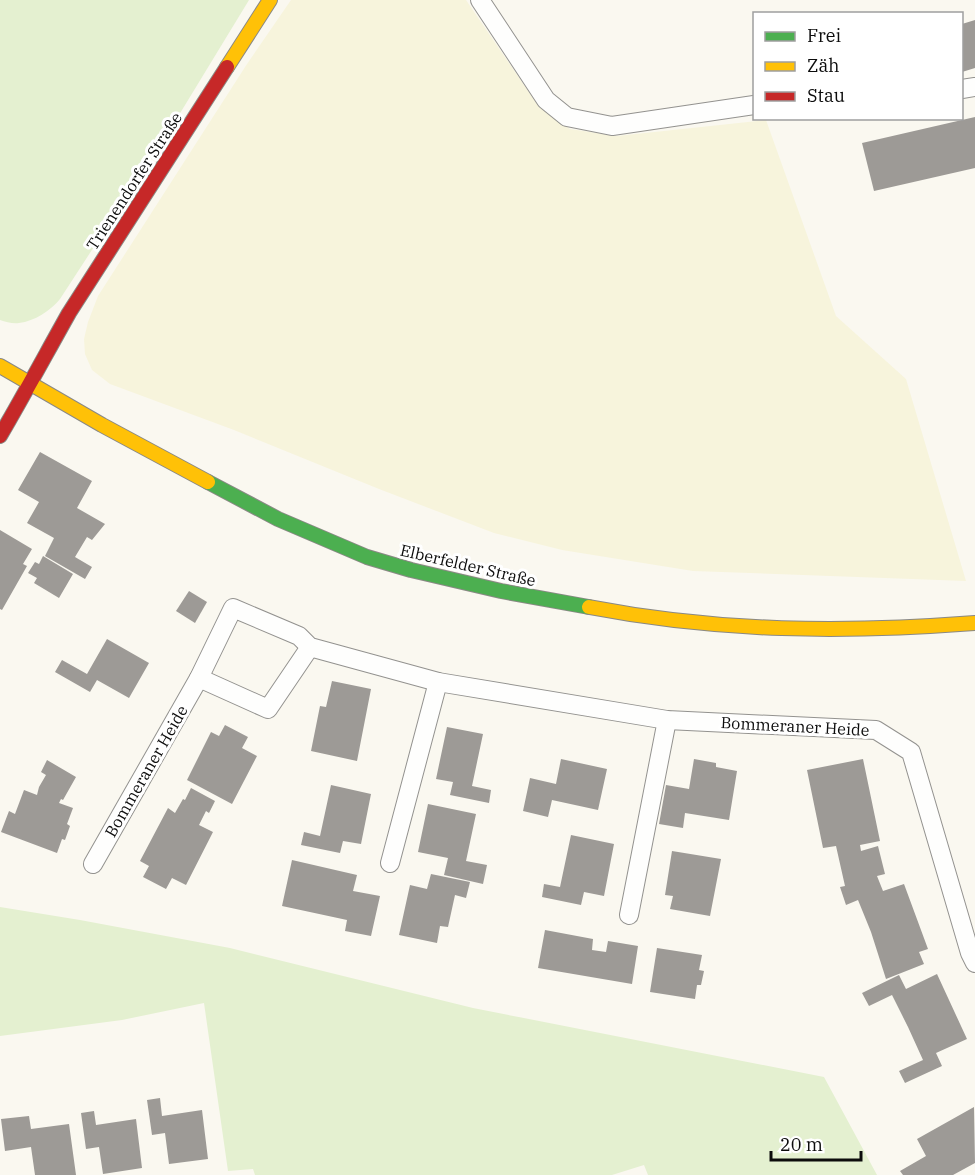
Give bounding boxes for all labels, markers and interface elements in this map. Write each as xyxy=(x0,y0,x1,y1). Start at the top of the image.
legend xyxy=(753,12,963,120)
text: Frei xyxy=(807,24,841,47)
text: Zäh xyxy=(807,54,840,77)
text: Stau xyxy=(807,84,845,107)
street label: Trienendorfer Straße xyxy=(82,108,186,254)
street label: Elberfelder Straße xyxy=(398,540,538,590)
street label: Bommeraner Heide xyxy=(100,702,192,840)
street label: Bommeraner Heide xyxy=(720,712,870,740)
scale bar xyxy=(771,1124,861,1162)
text: 20 m xyxy=(780,1133,823,1156)

